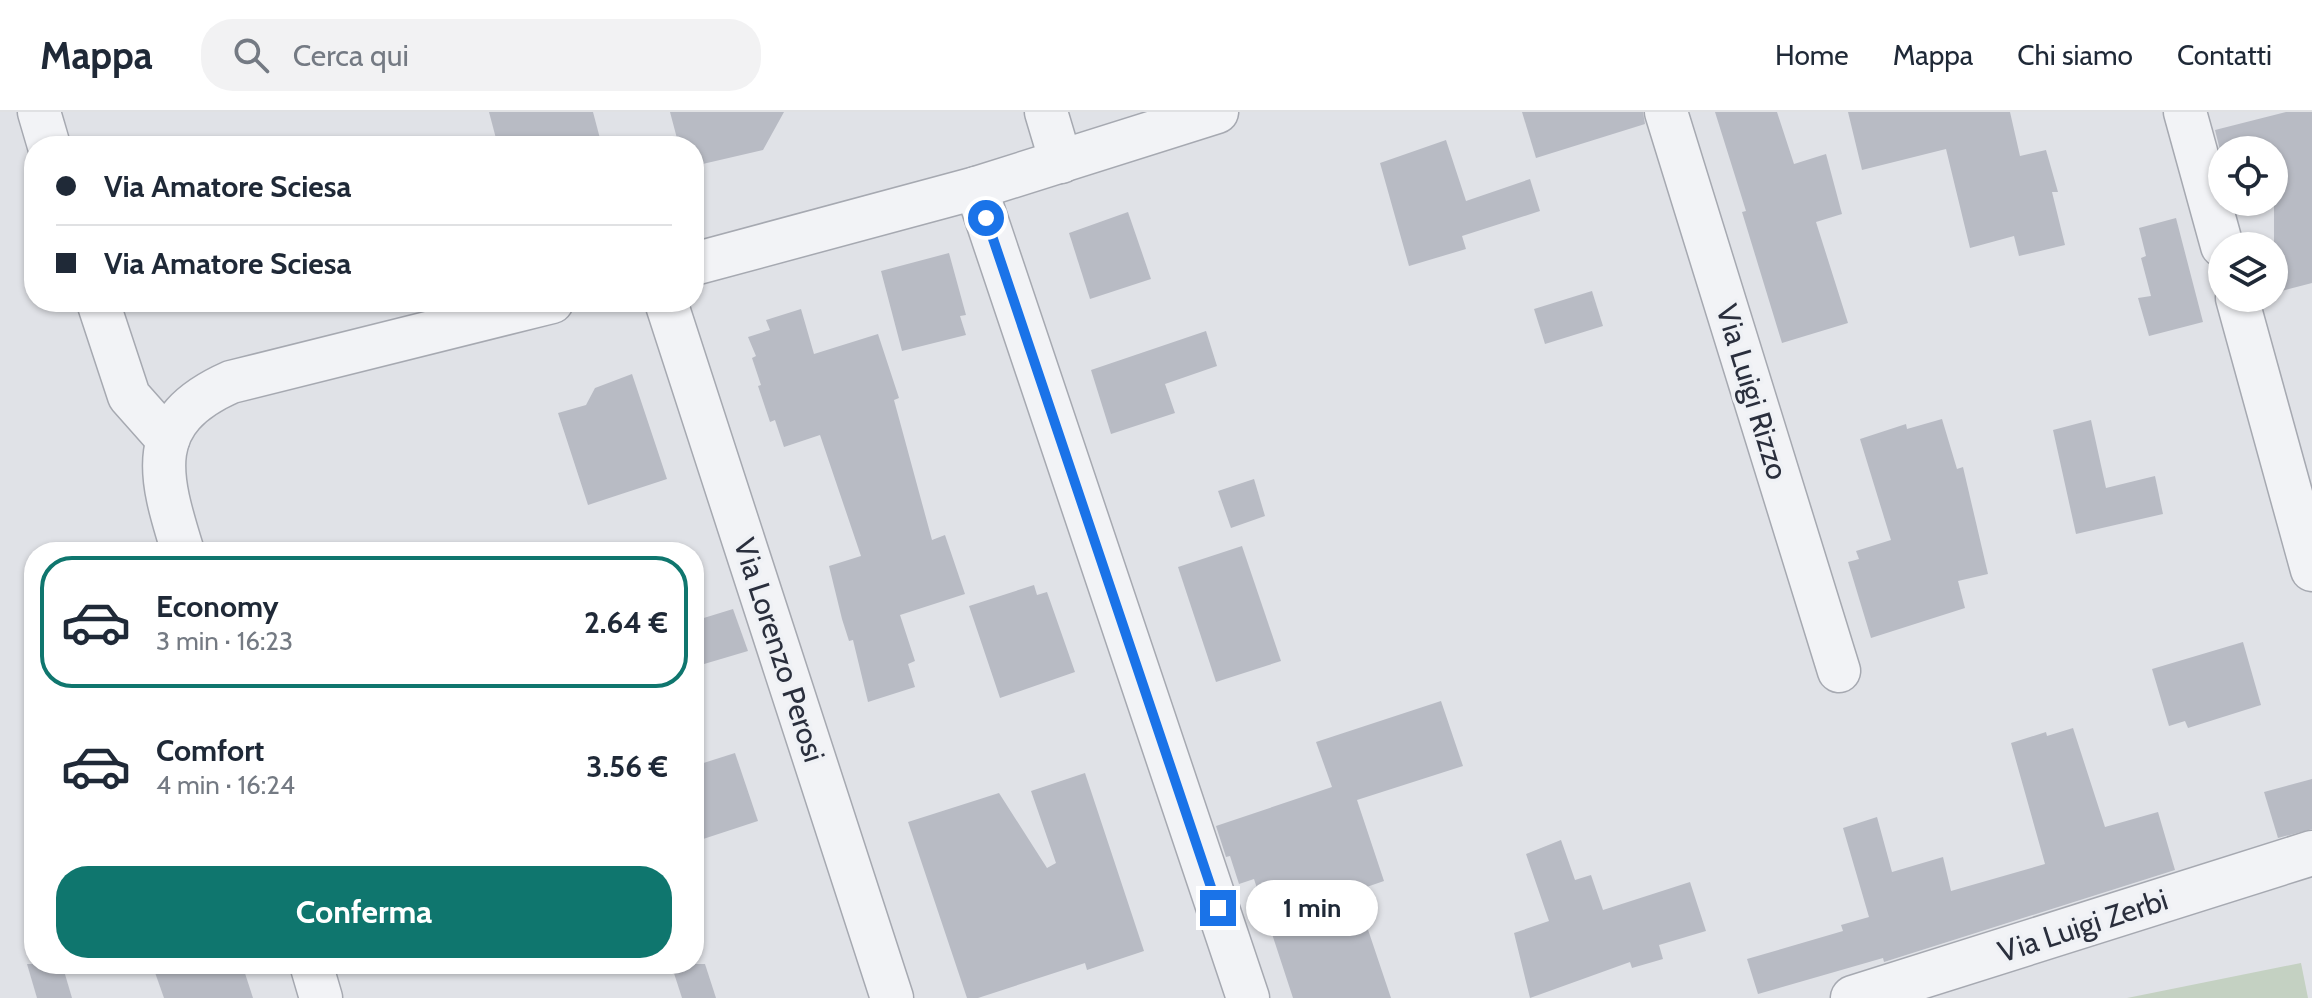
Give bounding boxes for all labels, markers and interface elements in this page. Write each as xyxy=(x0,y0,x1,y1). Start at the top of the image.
search box xyxy=(201,19,761,91)
text: Mappa xyxy=(40,32,153,79)
icon: search xyxy=(229,33,273,77)
text: Cerca qui xyxy=(293,37,409,74)
text: Home xyxy=(1775,38,1849,72)
text: Mappa xyxy=(1893,38,1973,72)
text: Chi siamo xyxy=(2017,38,2133,72)
text: Contatti xyxy=(2177,38,2272,72)
map controls xyxy=(2208,136,2288,312)
button: locate xyxy=(2208,136,2288,216)
text: Via Amatore Sciesa xyxy=(104,168,351,205)
route start xyxy=(968,200,1004,236)
button: layers xyxy=(2208,232,2288,312)
text: Via Amatore Sciesa xyxy=(104,245,351,282)
street label: Via Luigi Rizzo xyxy=(1708,300,1797,484)
street label: Via Lorenzo Perosi xyxy=(726,533,833,766)
icon: car xyxy=(60,586,132,658)
text: Economy xyxy=(156,588,279,625)
text: 2.64 € xyxy=(584,604,668,641)
text: 3 min · 16:23 xyxy=(156,625,293,657)
icon: car xyxy=(60,730,132,802)
text: Comfort xyxy=(156,732,264,769)
text: 3.56 € xyxy=(586,748,668,785)
text: 4 min · 16:24 xyxy=(156,769,295,801)
button: Conferma xyxy=(56,866,672,958)
callout: 1 min xyxy=(1246,880,1378,936)
street label: Via Luigi Zerbi xyxy=(1993,881,2172,970)
route end xyxy=(1200,890,1236,926)
text: 1 min xyxy=(1283,892,1341,924)

